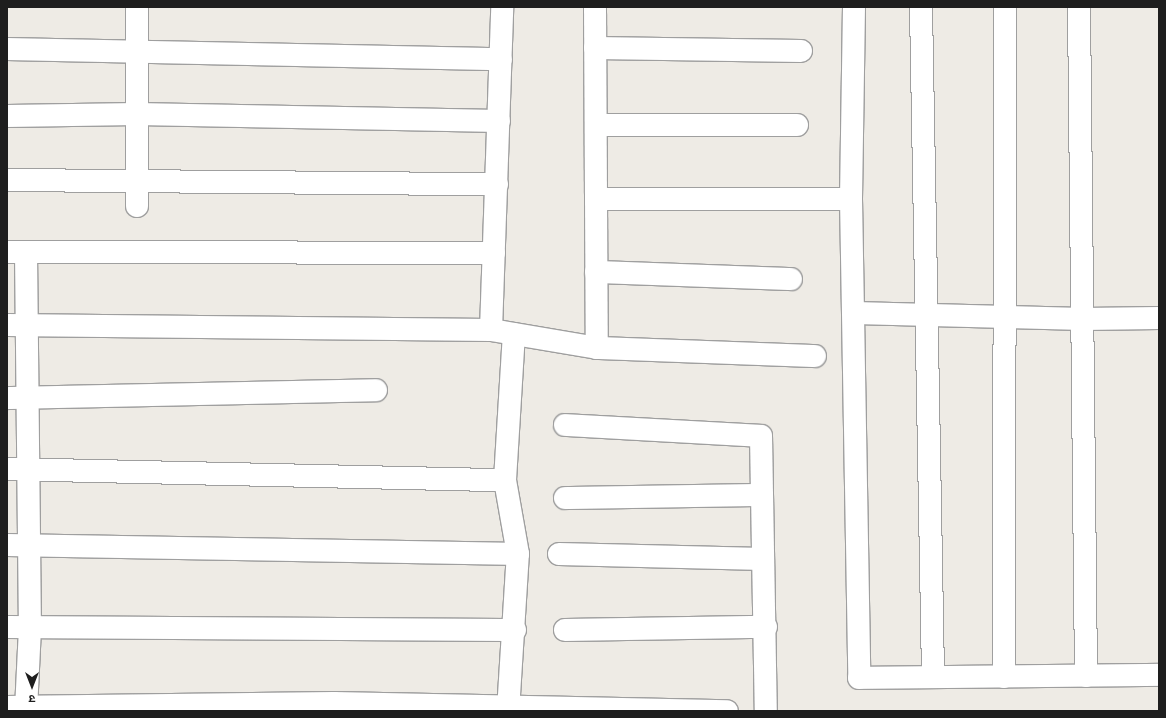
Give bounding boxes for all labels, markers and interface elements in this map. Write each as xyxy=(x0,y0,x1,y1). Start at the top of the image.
north arrow xyxy=(12,666,52,706)
text: उ xyxy=(29,692,35,705)

